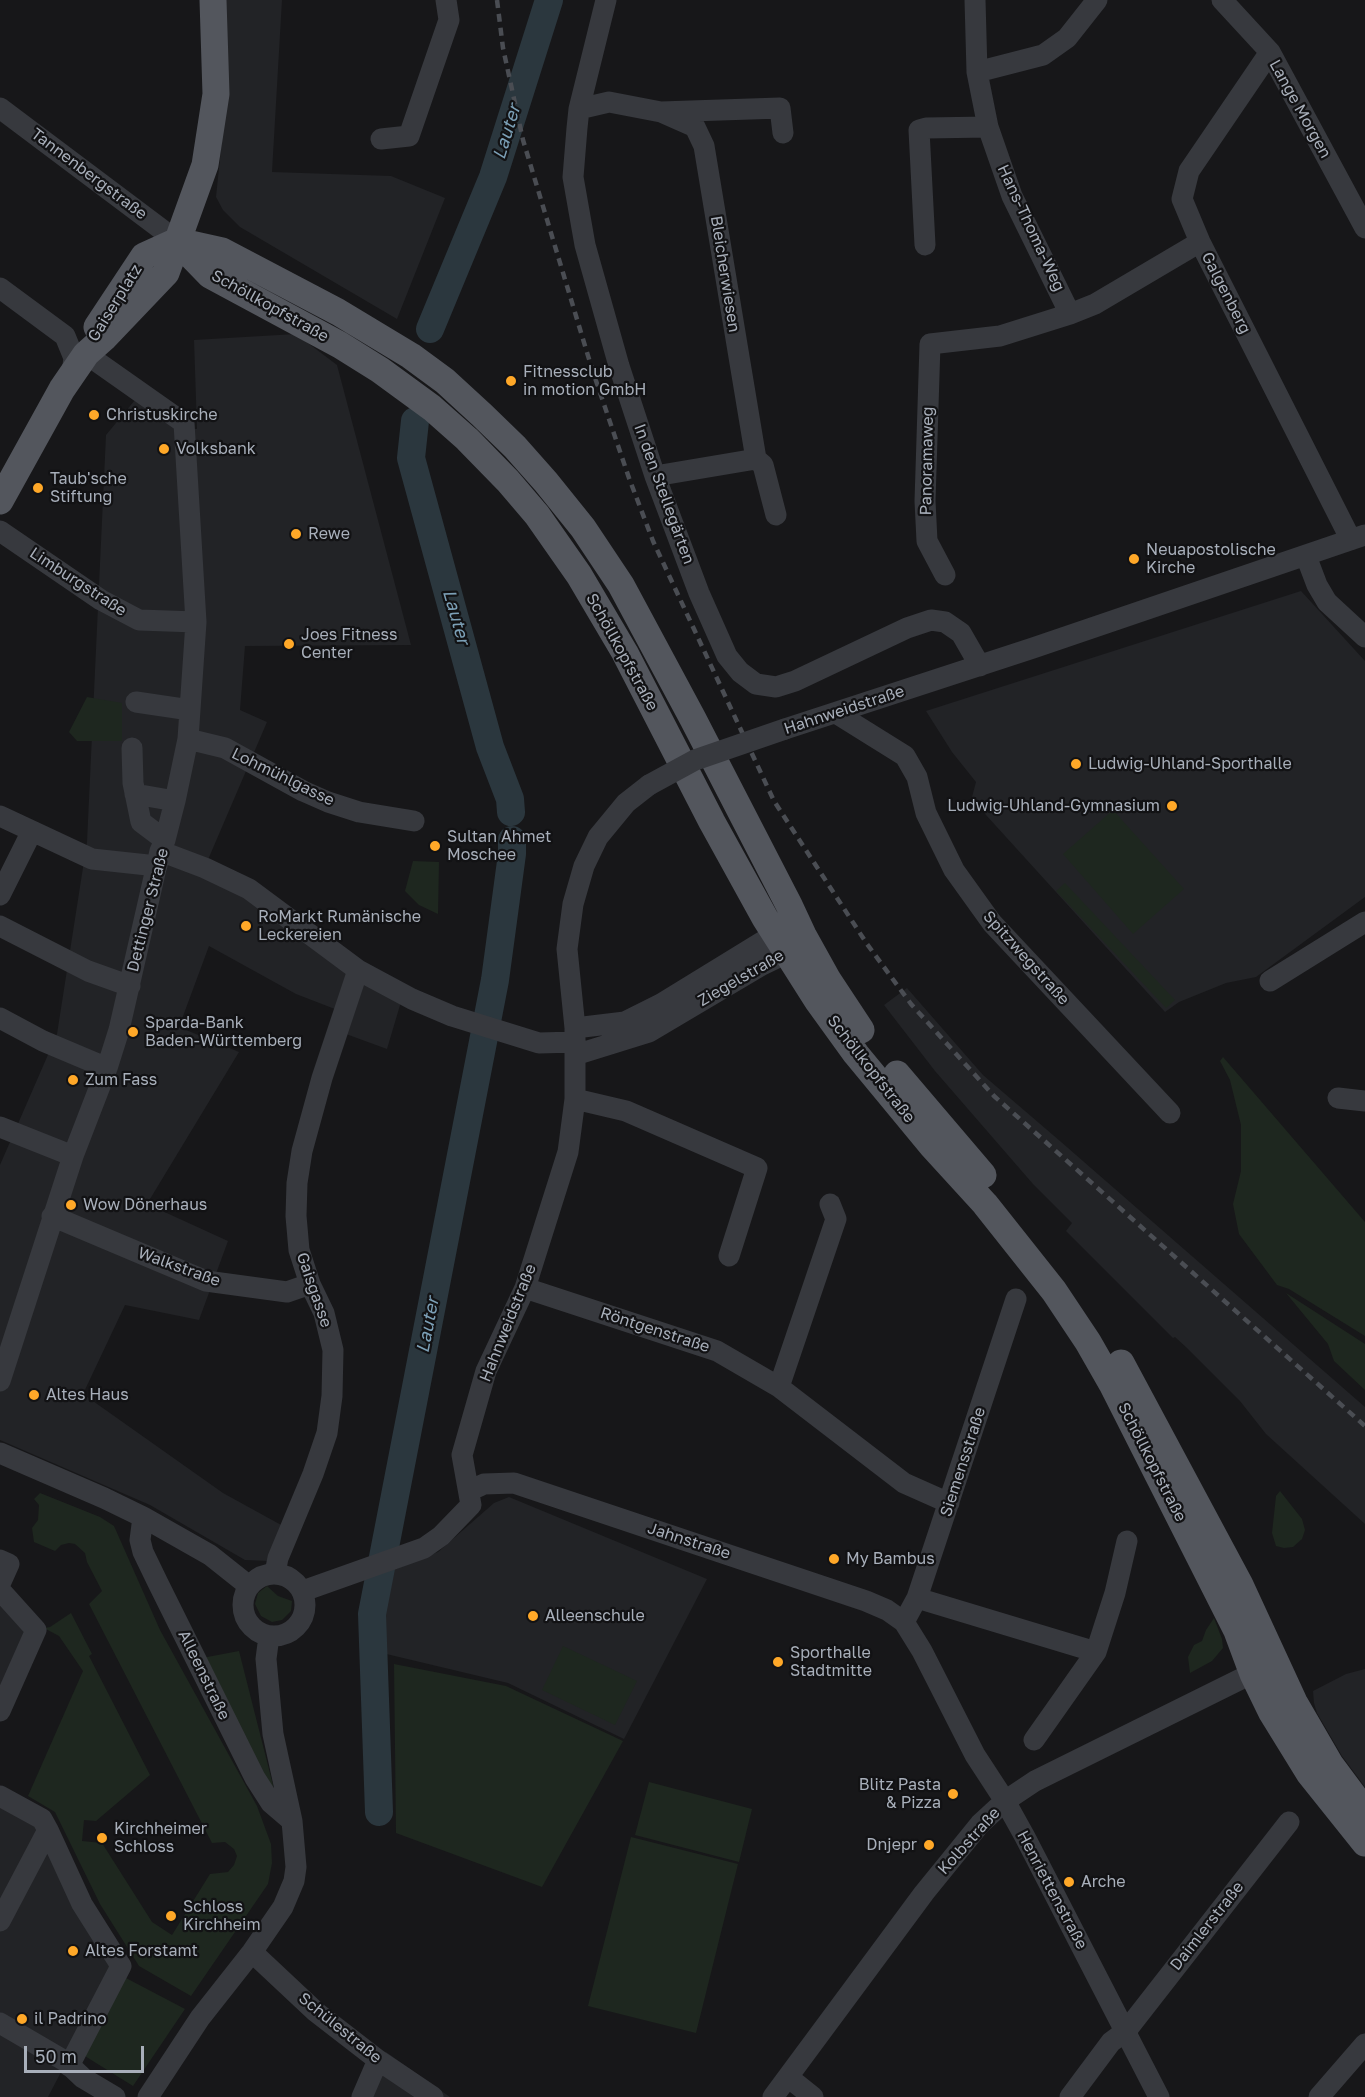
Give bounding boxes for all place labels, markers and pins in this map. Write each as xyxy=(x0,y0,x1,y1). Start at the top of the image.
place label: Fitnessclub in motion GmbH xyxy=(523,362,646,400)
marker: Fitnessclub in motion GmbH xyxy=(504,374,518,388)
place label: Christuskirche xyxy=(106,405,218,425)
marker: Christuskirche xyxy=(87,408,101,422)
place label: Volksbank xyxy=(176,439,256,459)
marker: Volksbank xyxy=(157,442,171,456)
place label: Taub'sche Stiftung xyxy=(50,469,127,507)
marker: Taub'sche Stiftung xyxy=(31,481,45,495)
place label: Rewe xyxy=(308,524,350,544)
marker: Rewe xyxy=(289,527,303,541)
place label: Neuapostolische Kirche xyxy=(1146,540,1276,578)
marker: Neuapostolische Kirche xyxy=(1127,552,1141,566)
place label: Joes Fitness Center xyxy=(301,625,398,663)
marker: Joes Fitness Center xyxy=(282,637,296,651)
place label: Ludwig-Uhland-Sporthalle xyxy=(1088,754,1292,774)
marker: Ludwig-Uhland-Sporthalle xyxy=(1069,757,1083,771)
place label: Ludwig-Uhland-Gymnasium xyxy=(947,796,1160,816)
marker: Ludwig-Uhland-Gymnasium xyxy=(1165,799,1179,813)
place label: Sultan Ahmet Moschee xyxy=(447,827,551,865)
marker: Sultan Ahmet Moschee xyxy=(428,839,442,853)
place label: RoMarkt Rumänische Leckereien xyxy=(258,907,421,945)
marker: RoMarkt Rumänische Leckereien xyxy=(239,919,253,933)
place label: Sparda-Bank Baden-Württemberg xyxy=(145,1013,302,1051)
marker: Sparda-Bank Baden-Württemberg xyxy=(126,1025,140,1039)
place label: Zum Fass xyxy=(85,1070,157,1090)
marker: Zum Fass xyxy=(66,1073,80,1087)
place label: Wow Dönerhaus xyxy=(83,1195,207,1215)
marker: Wow Dönerhaus xyxy=(64,1198,78,1212)
place label: Altes Haus xyxy=(46,1385,129,1405)
marker: Altes Haus xyxy=(27,1388,41,1402)
place label: My Bambus xyxy=(846,1549,935,1569)
marker: My Bambus xyxy=(827,1552,841,1566)
place label: Alleenschule xyxy=(545,1606,645,1626)
marker: Alleenschule xyxy=(526,1609,540,1623)
place label: Sporthalle Stadtmitte xyxy=(790,1643,872,1681)
marker: Sporthalle Stadtmitte xyxy=(771,1655,785,1669)
place label: Blitz Pasta & Pizza xyxy=(859,1775,941,1813)
marker: Blitz Pasta & Pizza xyxy=(946,1787,960,1801)
place label: Kirchheimer Schloss xyxy=(114,1819,207,1857)
marker: Kirchheimer Schloss xyxy=(95,1831,109,1845)
place label: Dnjepr xyxy=(866,1835,917,1855)
marker: Dnjepr xyxy=(922,1838,936,1852)
place label: Arche xyxy=(1081,1872,1126,1892)
marker: Arche xyxy=(1062,1875,1076,1889)
place label: Schloss Kirchheim xyxy=(183,1897,261,1935)
marker: Schloss Kirchheim xyxy=(164,1909,178,1923)
place label: Altes Forstamt xyxy=(85,1941,198,1961)
marker: Altes Forstamt xyxy=(66,1944,80,1958)
place label: il Padrino xyxy=(34,2009,107,2029)
marker: il Padrino xyxy=(15,2012,29,2026)

